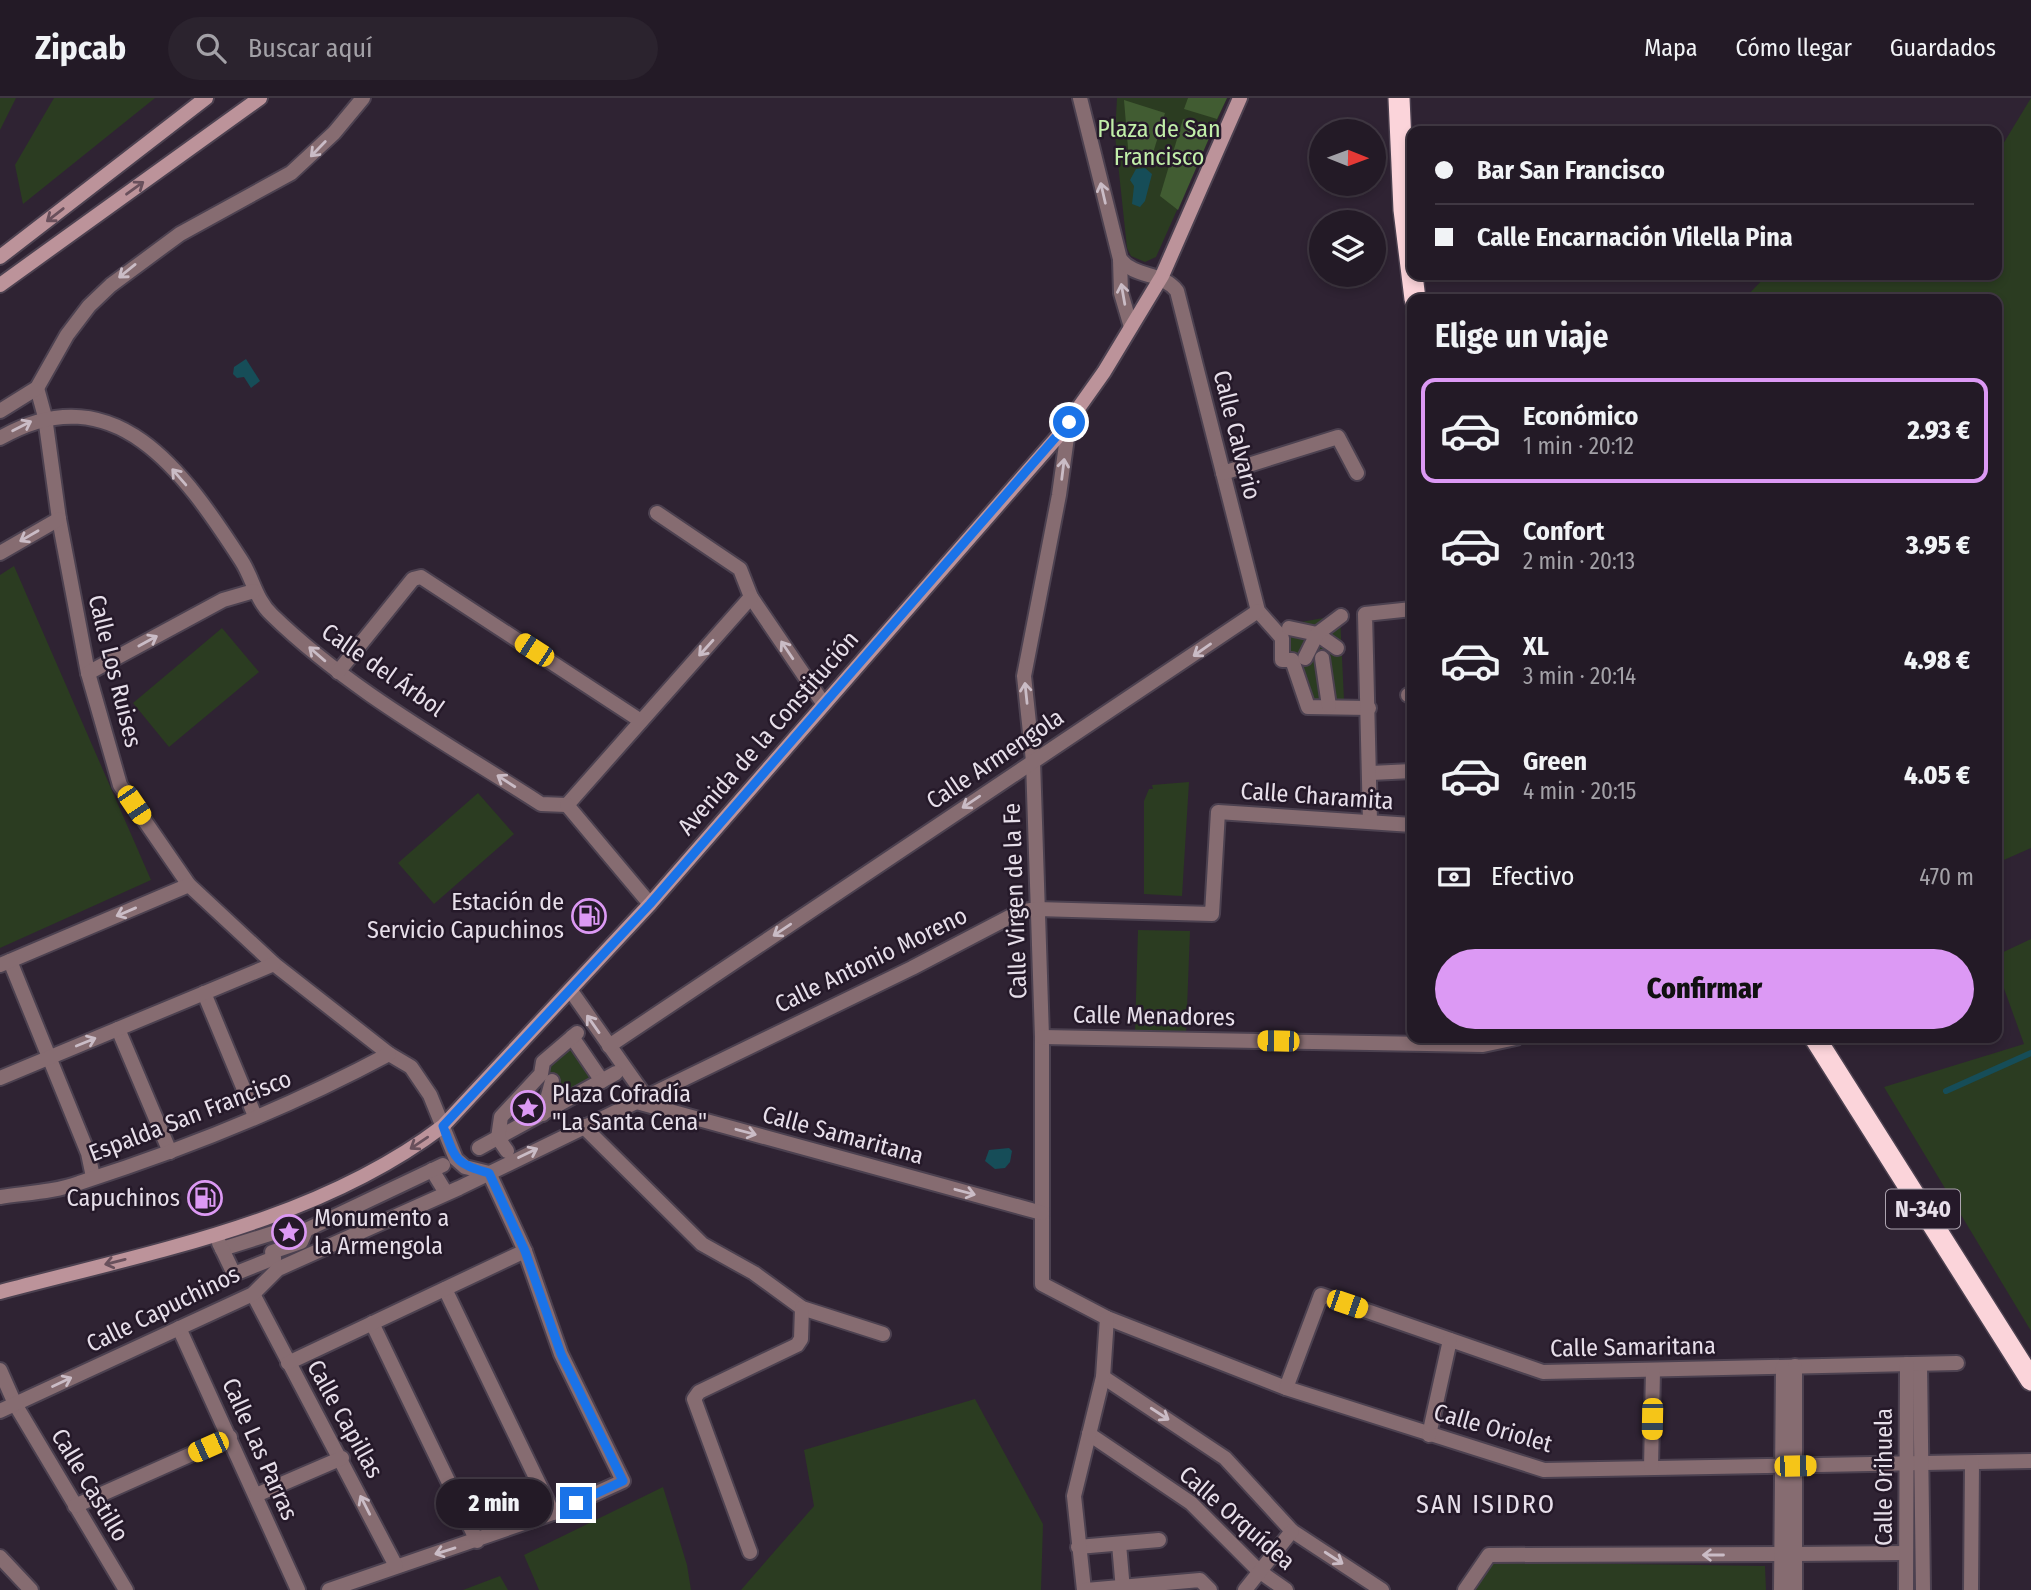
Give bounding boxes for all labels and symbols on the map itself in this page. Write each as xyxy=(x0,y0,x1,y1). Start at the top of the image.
park label: Plaza de San Francisco xyxy=(1097,115,1221,171)
north arrow xyxy=(1309,119,1386,196)
one-way arrow xyxy=(309,140,326,157)
one-way arrow xyxy=(125,181,144,195)
one-way arrow xyxy=(1095,183,1108,205)
one-way arrow xyxy=(46,207,64,222)
one-way arrow xyxy=(119,264,137,279)
one-way arrow xyxy=(1116,283,1129,306)
street label: Calle Calvario xyxy=(1207,367,1267,503)
route start xyxy=(1053,406,1085,438)
one-way arrow xyxy=(11,419,32,433)
one-way arrow xyxy=(1056,458,1069,481)
one-way arrow xyxy=(171,468,187,486)
one-way arrow xyxy=(20,529,40,543)
street label: Calle Los Ruises xyxy=(83,592,147,750)
street label: Calle del Árbol xyxy=(316,617,450,722)
street label: Avenida de la Constitución xyxy=(672,625,864,841)
car xyxy=(511,630,558,670)
one-way arrow xyxy=(137,633,157,647)
one-way arrow xyxy=(698,639,714,657)
one-way arrow xyxy=(780,641,794,660)
one-way arrow xyxy=(1193,643,1212,657)
one-way arrow xyxy=(309,646,327,662)
one-way arrow xyxy=(1019,682,1032,704)
street label: Calle Armengola xyxy=(921,703,1069,815)
one-way arrow xyxy=(497,774,516,788)
street label: Calle Charamita xyxy=(1240,777,1394,815)
car xyxy=(114,782,155,828)
one-way arrow xyxy=(962,795,981,809)
street label: Calle Virgen de la Fe xyxy=(998,802,1032,1000)
place label: Estación de Servicio Capuchinos xyxy=(367,888,564,944)
fuel station icon: Estación de Servicio Capuchinos xyxy=(570,897,608,935)
street label: Calle Antonio Moreno xyxy=(770,901,972,1019)
one-way arrow xyxy=(116,906,138,919)
one-way arrow xyxy=(773,922,792,937)
street label: Calle Menadores xyxy=(1073,1001,1235,1031)
one-way arrow xyxy=(586,1015,600,1034)
car xyxy=(1257,1030,1300,1052)
one-way arrow xyxy=(74,1035,96,1048)
street label: Espalda San Francisco xyxy=(85,1064,295,1168)
place label: Plaza Cofradía "La Santa Cena" xyxy=(552,1080,707,1136)
place icon: Plaza Cofradía "La Santa Cena" xyxy=(509,1089,547,1127)
street label: Calle Samaritana xyxy=(759,1100,927,1170)
one-way arrow xyxy=(734,1127,756,1140)
one-way arrow xyxy=(410,1136,429,1151)
one-way arrow xyxy=(517,1146,538,1160)
fuel station icon: Capuchinos xyxy=(186,1179,224,1217)
place label: Capuchinos xyxy=(66,1184,180,1212)
one-way arrow xyxy=(954,1187,976,1200)
road number: N-340 xyxy=(1886,1190,1960,1228)
place label: Monumento a la Armengola xyxy=(314,1204,449,1260)
place icon: Monumento a la Armengola xyxy=(270,1213,308,1251)
one-way arrow xyxy=(104,1256,126,1269)
street label: Calle Capuchinos xyxy=(82,1260,244,1358)
car xyxy=(1324,1287,1371,1321)
street label: Calle Samaritana xyxy=(1550,1332,1716,1362)
street label: Calle Capillas xyxy=(301,1355,389,1483)
street label: Calle Las Parras xyxy=(216,1374,304,1524)
one-way arrow xyxy=(51,1375,72,1388)
street label: Calle Oriolet xyxy=(1431,1398,1555,1458)
car xyxy=(1642,1398,1663,1440)
one-way arrow xyxy=(1150,1407,1169,1422)
street label: Calle Orihuela xyxy=(1870,1408,1898,1546)
street label: Calle Castillo xyxy=(45,1424,135,1546)
car xyxy=(185,1429,232,1465)
car xyxy=(1774,1455,1817,1477)
street label: Calle Orquídea xyxy=(1173,1460,1301,1576)
callout: 2 min xyxy=(436,1478,552,1528)
route end xyxy=(560,1487,592,1519)
district label: SAN ISIDRO xyxy=(1416,1489,1556,1520)
one-way arrow xyxy=(358,1495,372,1516)
one-way arrow xyxy=(435,1546,457,1558)
one-way arrow xyxy=(1702,1548,1725,1562)
one-way arrow xyxy=(1324,1551,1343,1566)

